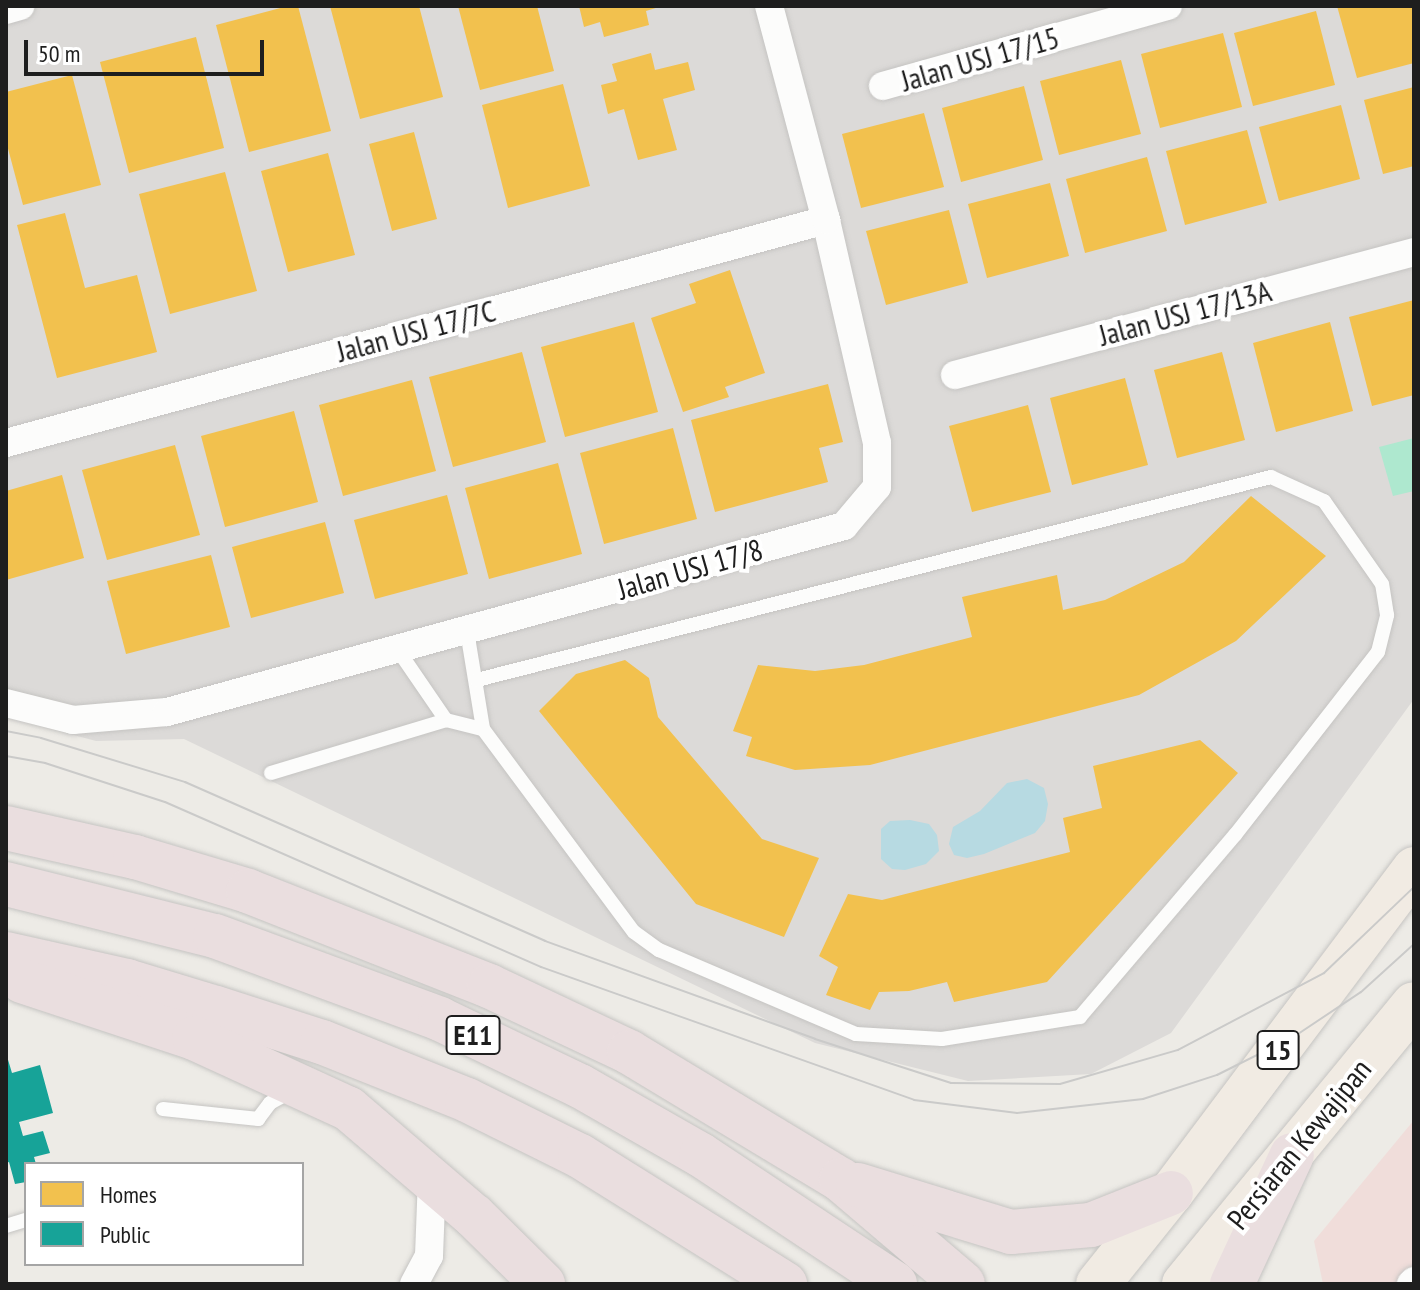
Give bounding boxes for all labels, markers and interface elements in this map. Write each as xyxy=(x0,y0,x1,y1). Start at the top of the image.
street label: Jalan USJ 17/15 xyxy=(897,19,1063,99)
scale bar xyxy=(28,24,268,74)
text: 50 m xyxy=(38,38,80,69)
street label: Jalan USJ 17/13A xyxy=(1095,273,1275,353)
street label: Jalan USJ 17/7C xyxy=(333,293,499,369)
street label: Jalan USJ 17/8 xyxy=(613,531,767,607)
road number: E11 xyxy=(445,1011,501,1059)
road number: 15 xyxy=(1256,1026,1300,1074)
street label: Persiaran Kewajipan xyxy=(1219,1052,1379,1236)
legend xyxy=(24,1162,304,1266)
text: Homes xyxy=(100,1179,157,1210)
text: Public xyxy=(100,1219,150,1250)

